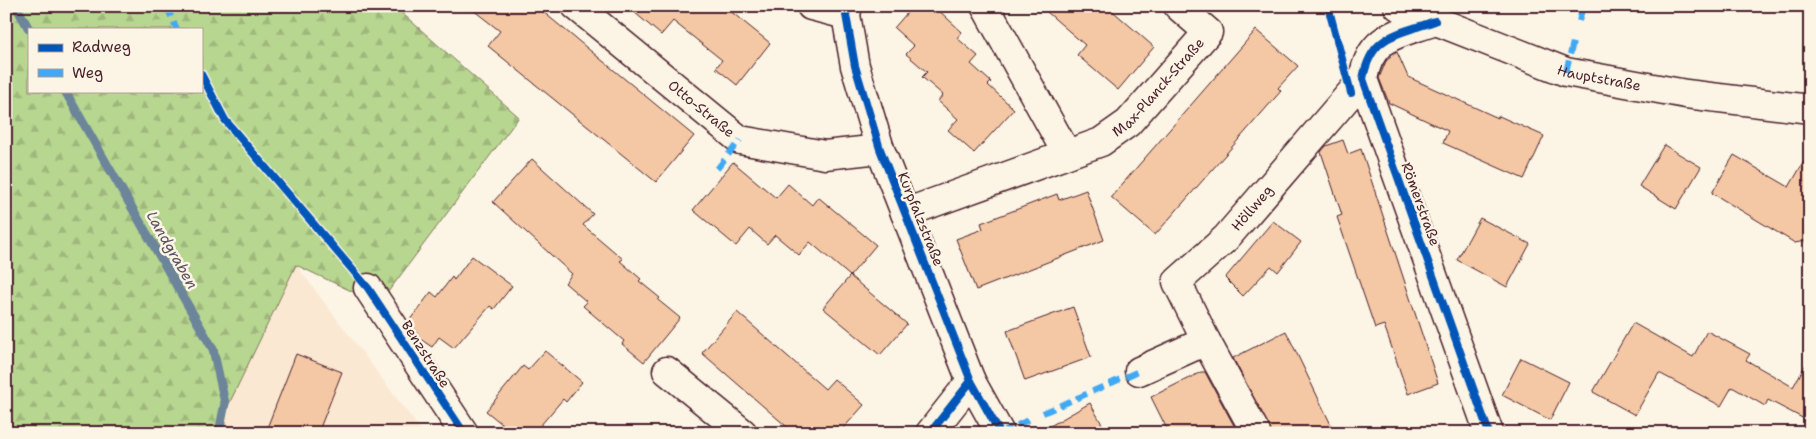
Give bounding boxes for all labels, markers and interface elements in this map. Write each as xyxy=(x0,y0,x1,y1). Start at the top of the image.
legend xyxy=(28,28,202,92)
street label: Max-Planck-Straße xyxy=(1108,34,1208,141)
text: Radweg xyxy=(72,37,131,57)
street label: Hauptstraße xyxy=(1554,60,1642,95)
text: Weg xyxy=(72,63,103,83)
street label: Otto-Straße xyxy=(665,76,738,141)
street label: Römerstraße xyxy=(1398,160,1444,248)
street label: Kurpfalzstraße xyxy=(894,169,948,269)
street label: Höllweg xyxy=(1227,181,1277,235)
water label: Landgraben xyxy=(142,207,202,293)
street label: Benzstraße xyxy=(398,317,454,391)

